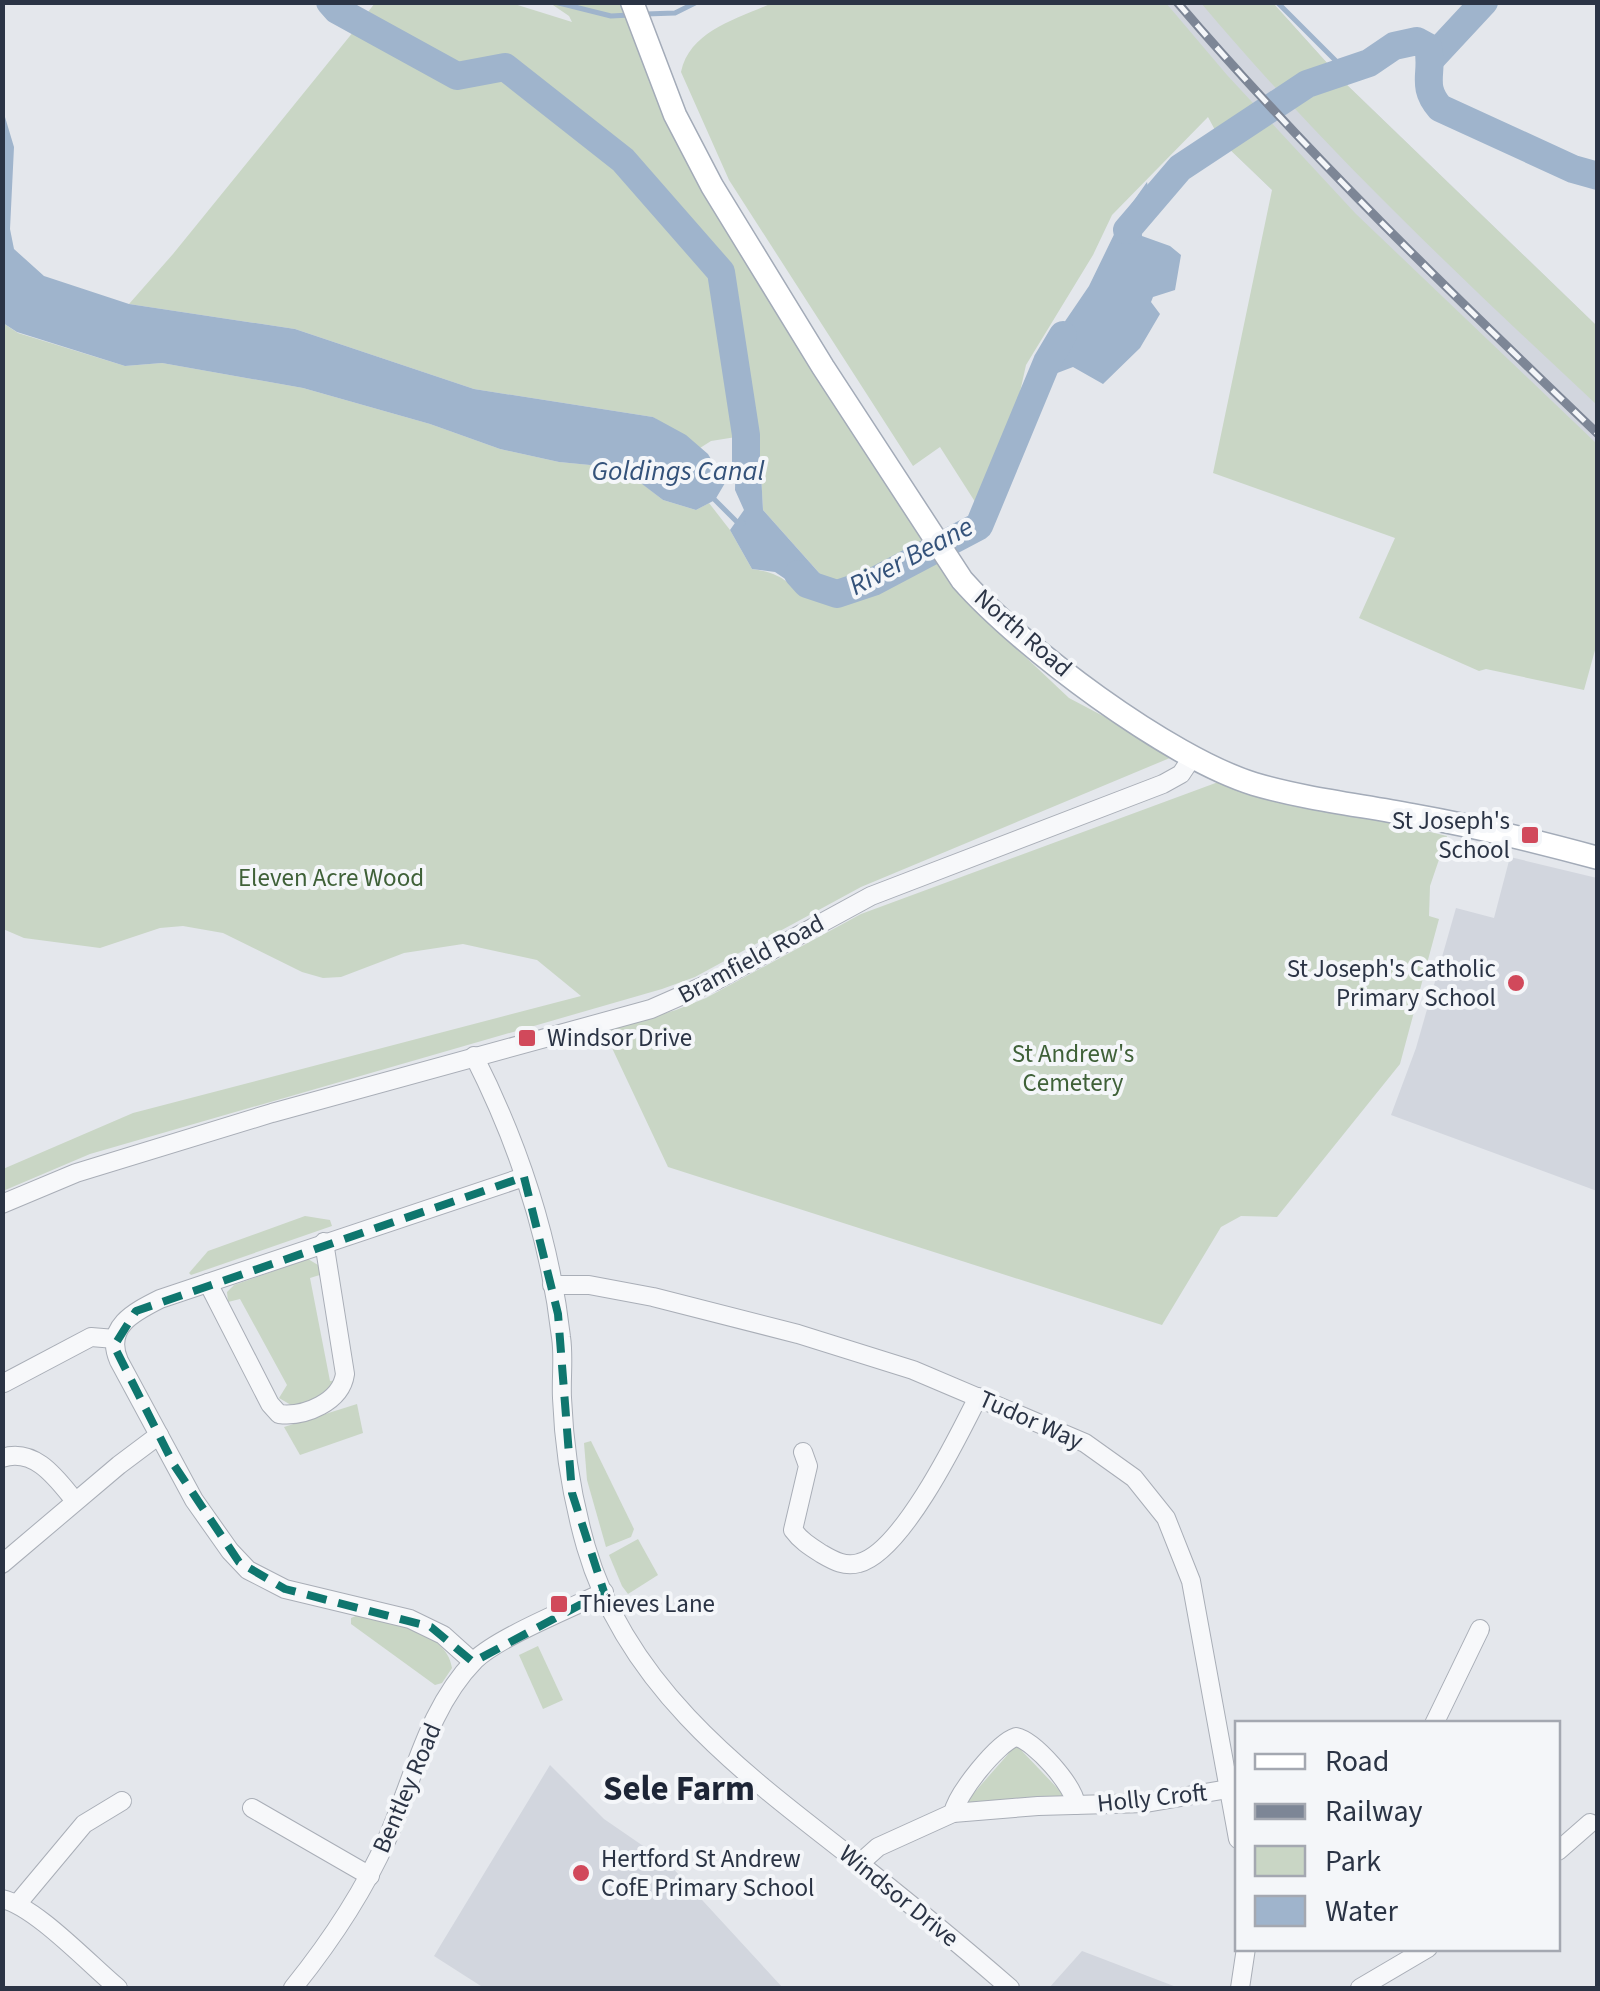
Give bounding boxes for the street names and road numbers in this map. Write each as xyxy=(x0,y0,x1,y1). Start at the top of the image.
street label: North Road xyxy=(966,580,1080,686)
street label: Bramfield Road xyxy=(672,905,830,1013)
street label: Tudor Way xyxy=(973,1381,1089,1459)
street label: Bentley Road xyxy=(363,1717,451,1859)
street label: Holly Croft xyxy=(1095,1774,1209,1822)
street label: Windsor Drive xyxy=(831,1836,967,1956)

